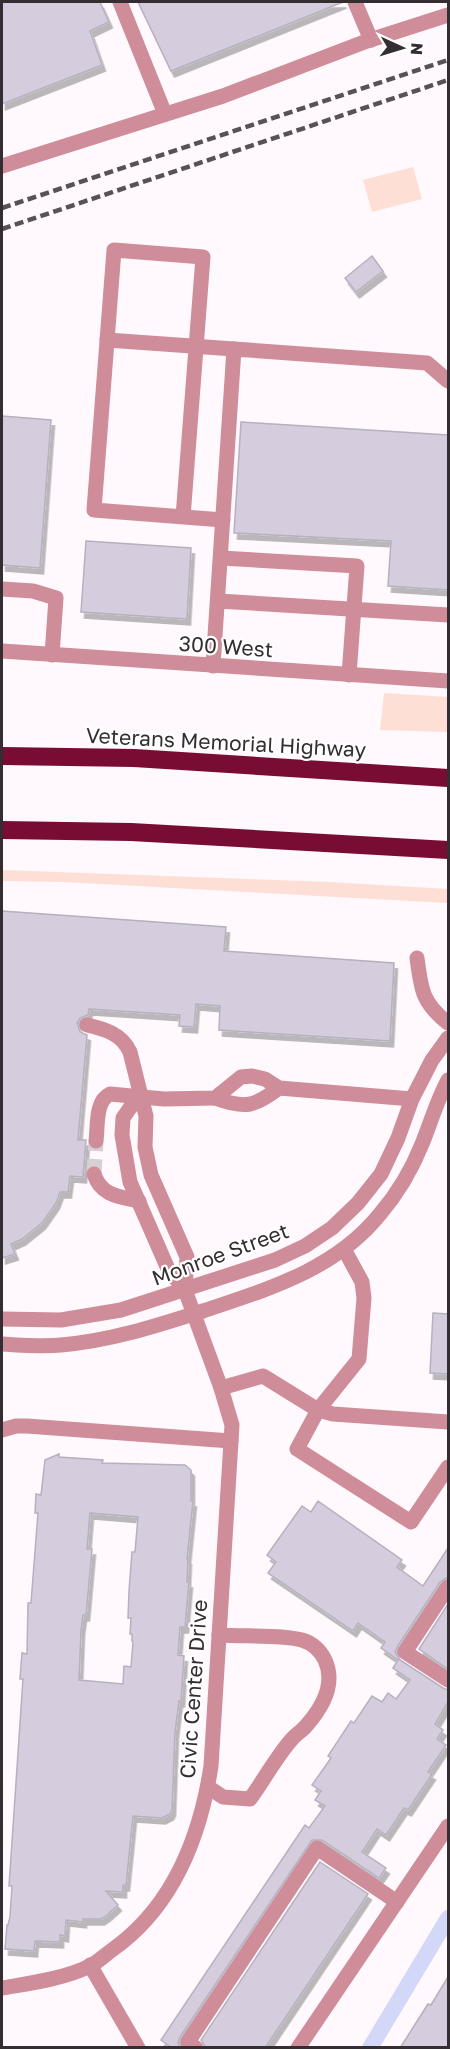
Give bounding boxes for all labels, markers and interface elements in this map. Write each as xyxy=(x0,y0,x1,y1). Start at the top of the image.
north arrow xyxy=(372,18,432,78)
text: N xyxy=(407,42,427,56)
street label: 300 West xyxy=(178,630,274,662)
street label: Veterans Memorial Highway xyxy=(85,722,367,762)
street label: Monroe Street xyxy=(148,1217,292,1291)
street label: Civic Center Drive xyxy=(174,1599,212,1779)

